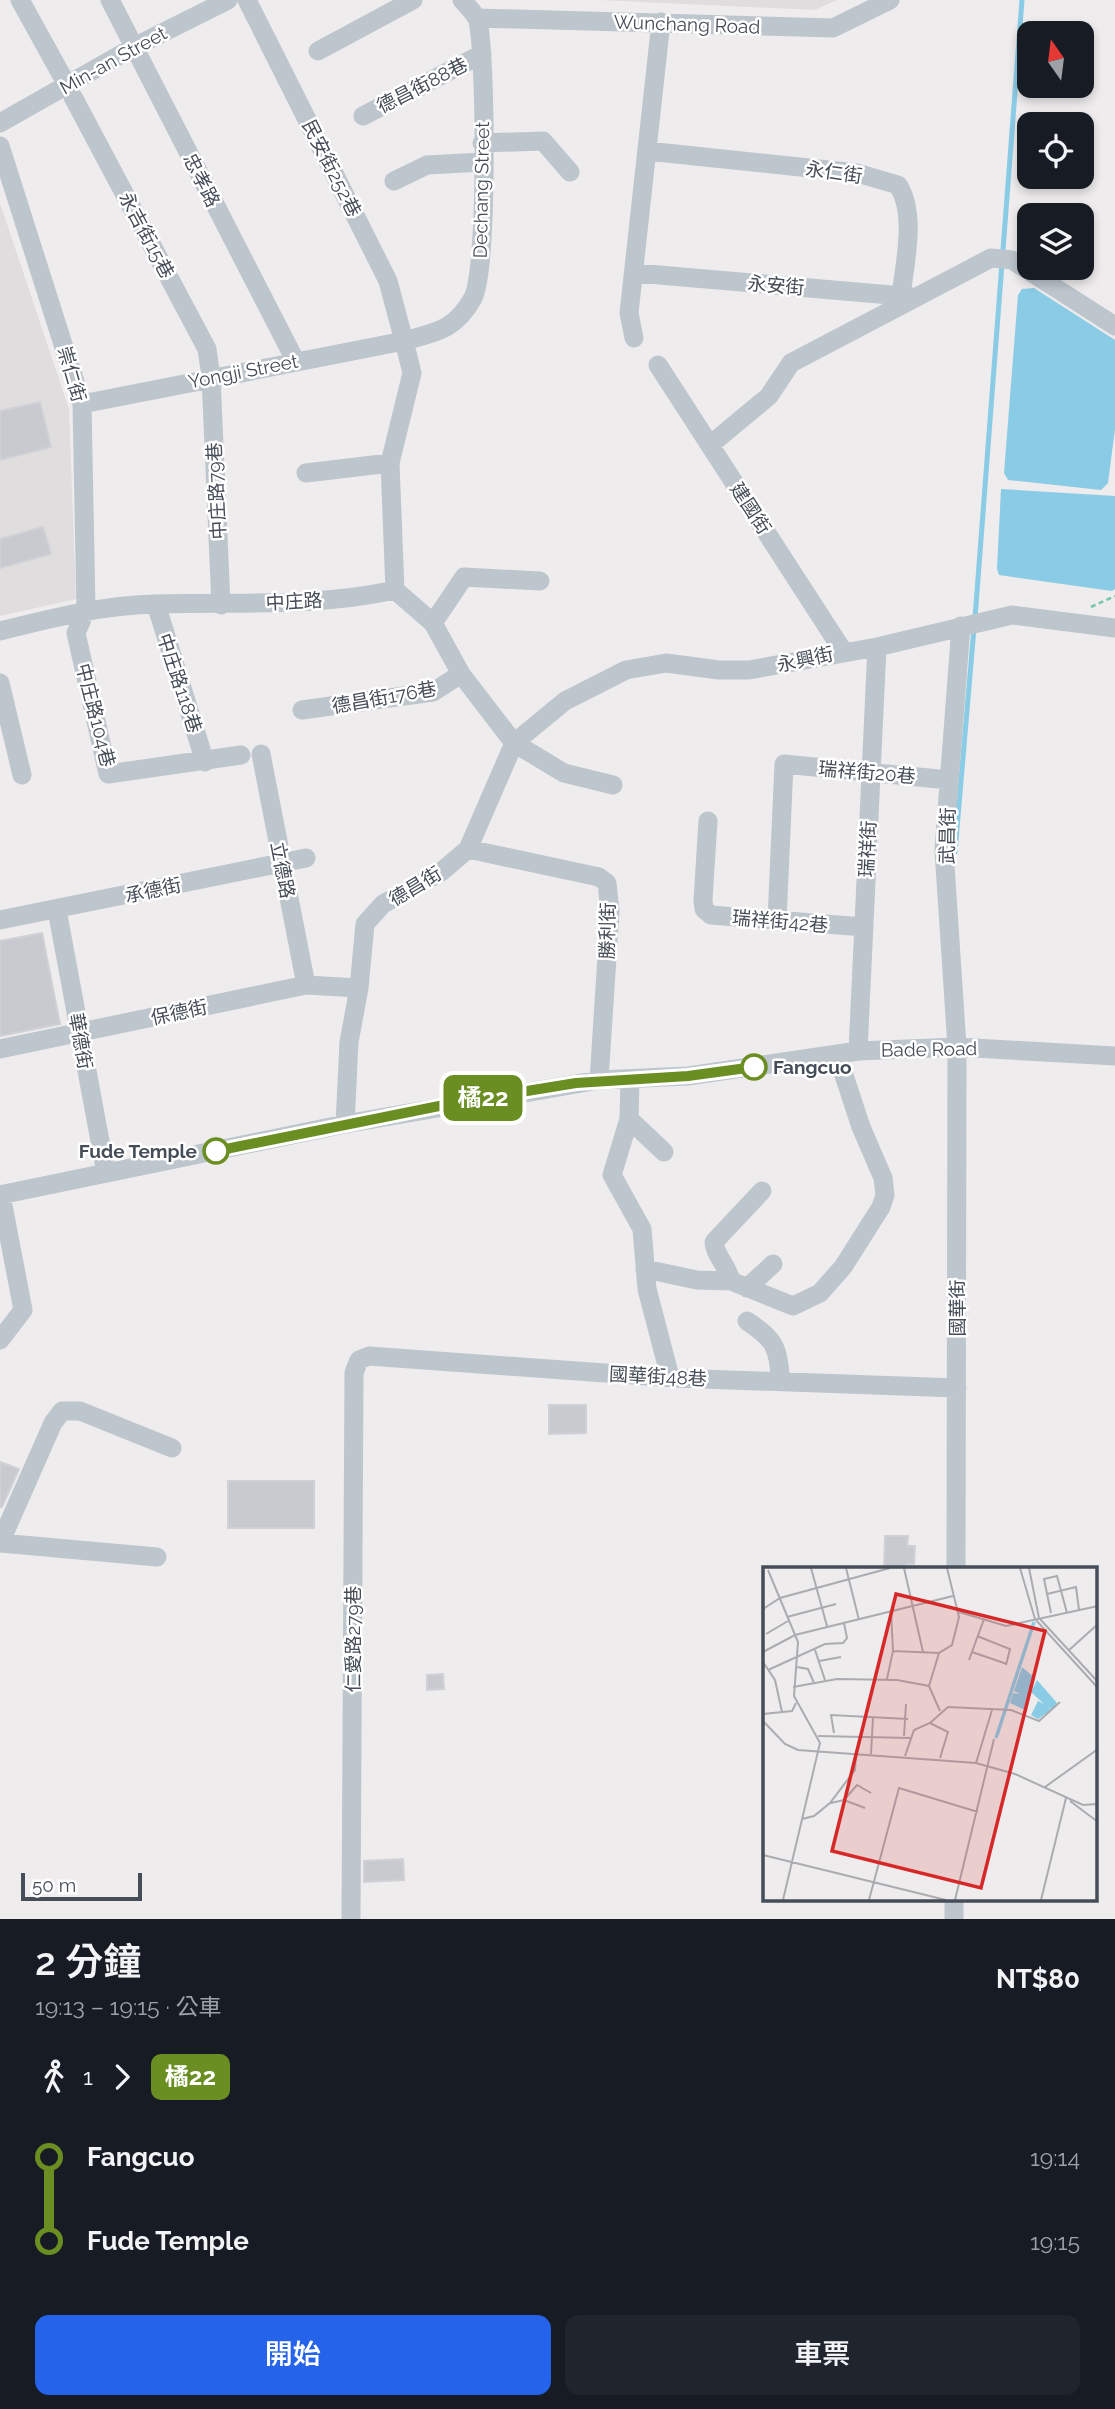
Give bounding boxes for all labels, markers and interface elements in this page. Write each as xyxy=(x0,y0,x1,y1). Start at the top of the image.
street label: Wunchang Road xyxy=(613,10,761,38)
street label: Min-an Street xyxy=(56,21,171,98)
north arrow xyxy=(1017,21,1094,98)
map controls xyxy=(1017,21,1094,280)
street label: 德昌街88巷 xyxy=(373,53,471,117)
button: locate xyxy=(1017,112,1094,189)
street label: 民安街252巷 xyxy=(298,116,366,220)
street label: Dechang Street xyxy=(469,121,493,259)
street label: 忠孝路 xyxy=(179,150,225,210)
street label: 永仁街 xyxy=(804,157,864,187)
street label: 永吉街15巷 xyxy=(115,188,179,282)
button: layers xyxy=(1017,203,1094,280)
street label: 永安街 xyxy=(747,272,805,298)
street label: 崇仁街 xyxy=(54,344,90,404)
street label: Yongji Street xyxy=(186,349,300,392)
street label: 中庄路79巷 xyxy=(202,442,230,540)
street label: 建國街 xyxy=(726,478,776,538)
street label: 中庄路 xyxy=(265,589,323,613)
street label: 中庄路118巷 xyxy=(154,630,206,736)
street label: 永興街 xyxy=(775,642,835,676)
street label: 中庄路104巷 xyxy=(72,661,120,769)
street label: 德昌街176巷 xyxy=(330,677,438,717)
street label: 瑞祥街20巷 xyxy=(817,757,917,787)
street label: 武昌街 xyxy=(936,807,958,865)
street label: 瑞祥街 xyxy=(855,820,879,878)
street label: 立德路 xyxy=(267,840,299,900)
street label: 德昌街 xyxy=(385,862,445,910)
street label: 承德街 xyxy=(123,873,183,907)
street label: 勝利街 xyxy=(596,902,618,960)
street label: 瑞祥街42巷 xyxy=(731,906,829,936)
street label: 保德街 xyxy=(149,995,209,1029)
street label: 華德街 xyxy=(65,1011,97,1071)
street label: Bade Road xyxy=(881,1037,977,1061)
marker: Fangcuo xyxy=(741,1054,767,1080)
place label: Fangcuo xyxy=(773,1056,851,1078)
line badge: 橘22 xyxy=(443,1075,523,1121)
text: 橘22 xyxy=(457,1083,509,1112)
marker: Fude Temple xyxy=(203,1138,229,1164)
place label: Fude Temple xyxy=(79,1140,197,1162)
street label: 國華街 xyxy=(946,1279,968,1337)
street label: 國華街48巷 xyxy=(609,1362,707,1390)
inset map xyxy=(763,1567,1098,1902)
street label: 仁愛路279巷 xyxy=(342,1585,364,1693)
scale bar xyxy=(21,1870,142,1902)
text: 50 m xyxy=(32,1874,76,1896)
text: 2 分鐘 xyxy=(35,1939,141,1984)
text: NT$80 xyxy=(996,1964,1080,1994)
text: 19:13 – 19:15 · 公車 xyxy=(35,1993,222,2020)
icon: walk xyxy=(35,2058,73,2096)
icon: forward xyxy=(103,2058,141,2096)
text: 橘22 xyxy=(165,2062,216,2091)
text: 1 xyxy=(83,2063,93,2090)
text: Fangcuo xyxy=(87,2142,194,2172)
text: 19:14 xyxy=(1030,2144,1080,2171)
text: Fude Temple xyxy=(87,2226,249,2256)
text: 19:15 xyxy=(1030,2228,1080,2255)
button: 開始 xyxy=(35,2315,551,2395)
button: 車票 xyxy=(565,2315,1080,2395)

